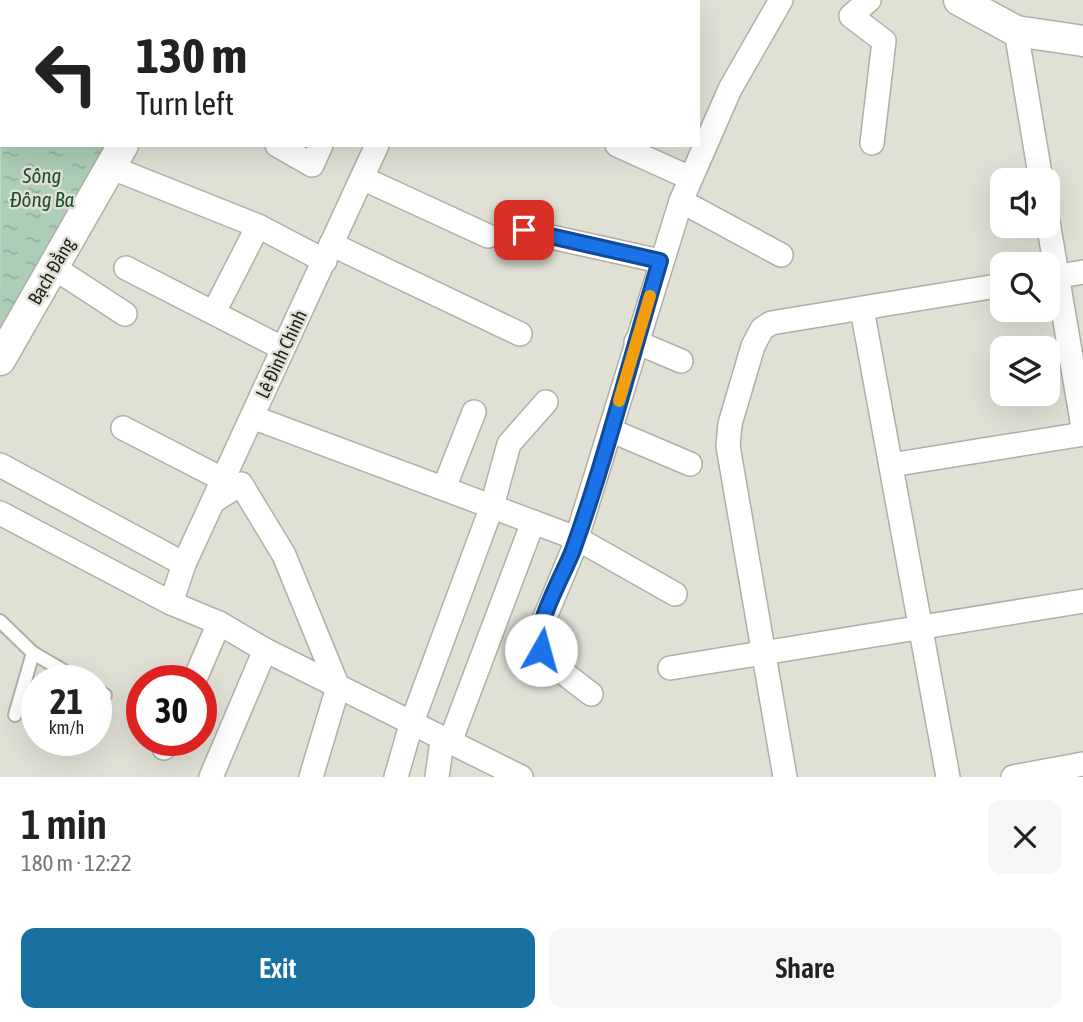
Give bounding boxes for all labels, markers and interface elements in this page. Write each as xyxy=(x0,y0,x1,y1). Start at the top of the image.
text: 130 m xyxy=(136,27,247,83)
icon: left xyxy=(21,28,112,119)
text: Turn left xyxy=(136,85,234,122)
water label: Sông Đông Ba xyxy=(10,163,74,211)
map controls xyxy=(990,168,1060,406)
button: sound xyxy=(990,168,1060,238)
pin xyxy=(494,200,554,260)
icon: arrive xyxy=(505,211,543,249)
street label: Bạch Đằng xyxy=(23,233,79,308)
button: search xyxy=(990,252,1060,322)
street label: Lê Đình Chinh xyxy=(251,306,311,402)
button: layers xyxy=(990,336,1060,406)
position arrow xyxy=(504,613,578,687)
speed limit sign: 30 xyxy=(126,665,217,756)
text: 21 xyxy=(50,681,83,721)
text: km/h xyxy=(49,717,84,738)
text: 1 min xyxy=(21,800,107,848)
button: close xyxy=(988,800,1062,874)
text: 180 m · 12:22 xyxy=(21,850,132,876)
button: Exit xyxy=(21,928,535,1008)
button: Share xyxy=(549,928,1062,1008)

